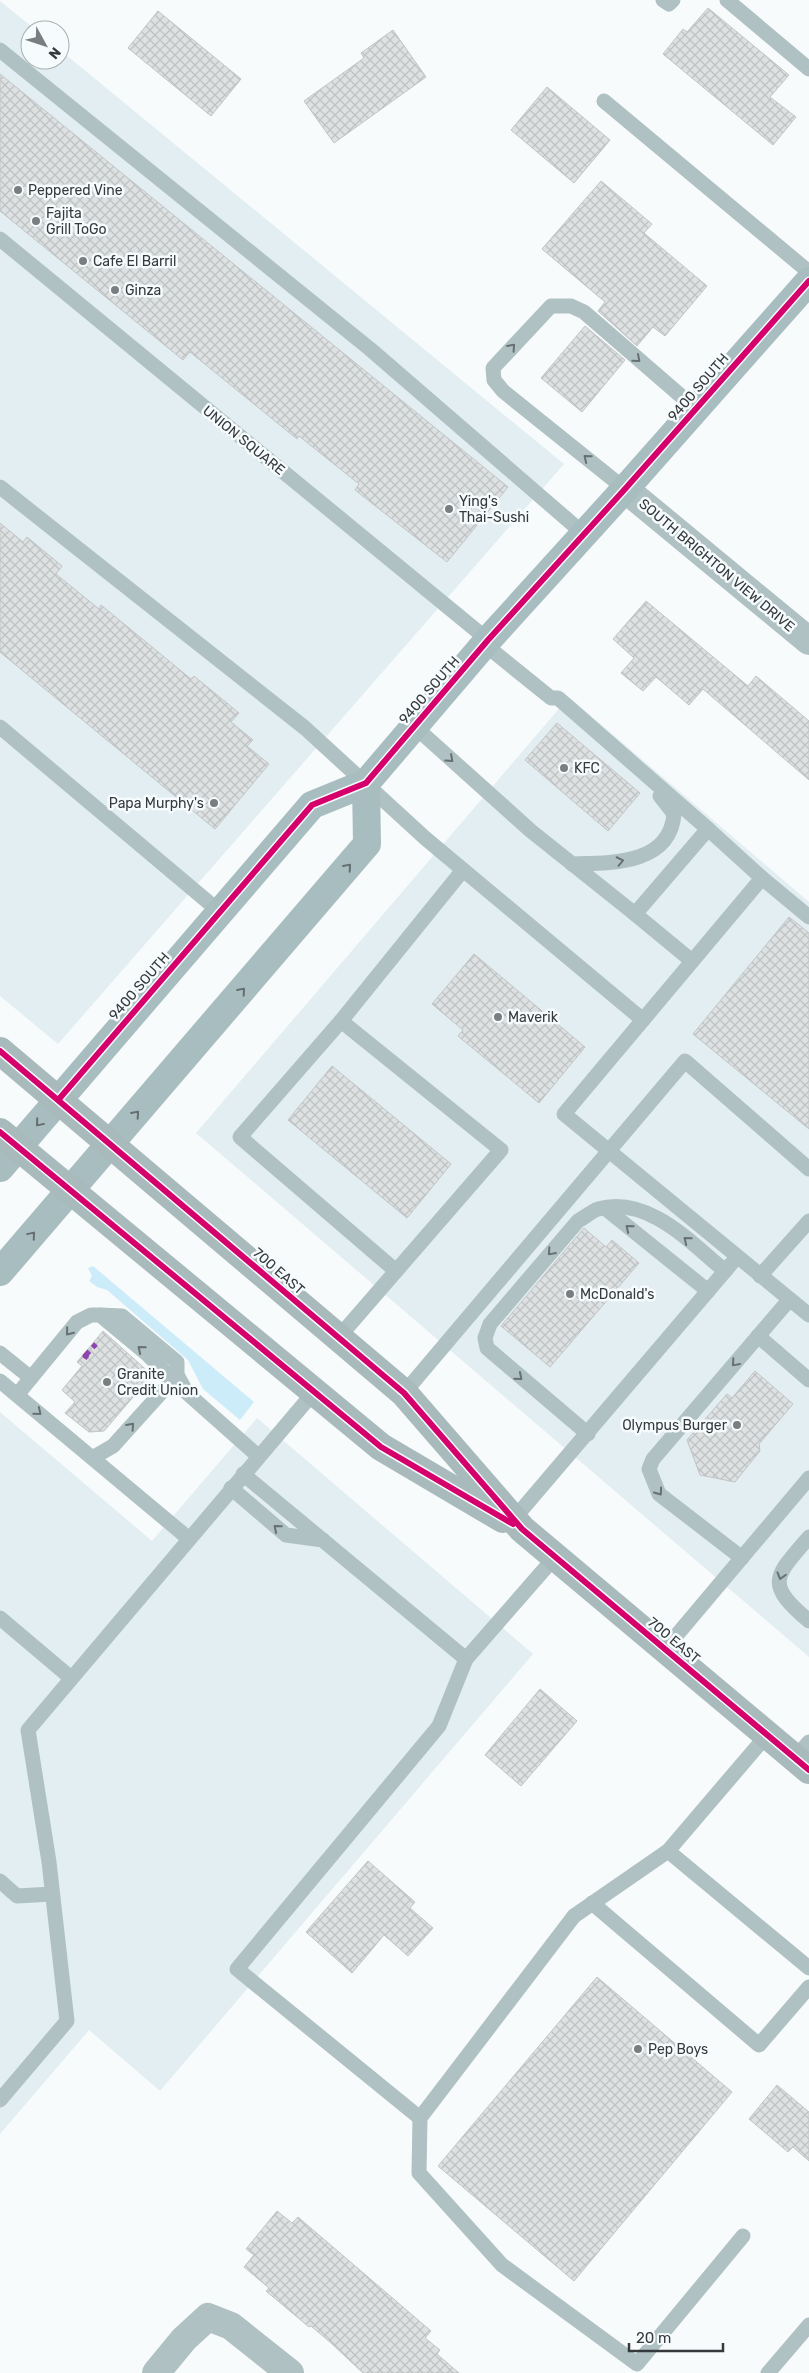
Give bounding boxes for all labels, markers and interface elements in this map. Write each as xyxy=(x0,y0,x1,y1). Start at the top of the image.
north arrow xyxy=(20,20,70,70)
text: N xyxy=(45,44,64,62)
place label: Peppered Vine xyxy=(28,182,123,199)
marker: Peppered Vine xyxy=(12,184,24,196)
place label: Fajita Grill ToGo xyxy=(46,205,107,238)
marker: Fajita Grill ToGo xyxy=(30,215,42,227)
place label: Cafe El Barril xyxy=(93,253,176,270)
marker: Cafe El Barril xyxy=(77,255,89,267)
place label: Ginza xyxy=(125,282,161,299)
marker: Ginza xyxy=(109,284,121,296)
one-way arrow xyxy=(506,344,515,353)
street label: 9400 SOUTH xyxy=(664,350,732,425)
one-way arrow xyxy=(632,353,641,362)
street label: UNION SQUARE xyxy=(199,402,288,479)
one-way arrow xyxy=(584,456,593,464)
place label: Ying's Thai-Sushi xyxy=(459,493,529,526)
street label: SOUTH BRIGHTON VIEW DRIVE xyxy=(635,495,798,635)
marker: Ying's Thai-Sushi xyxy=(443,503,455,515)
street label: 9400 SOUTH xyxy=(395,653,463,728)
one-way arrow xyxy=(444,753,453,762)
place label: KFC xyxy=(574,760,600,777)
marker: KFC xyxy=(558,762,570,774)
place label: Papa Murphy's xyxy=(109,795,204,812)
marker: Papa Murphy's xyxy=(208,797,220,809)
one-way arrow xyxy=(616,857,625,867)
one-way arrow xyxy=(342,864,351,873)
street label: 9400 SOUTH xyxy=(105,949,173,1024)
one-way arrow xyxy=(236,987,245,996)
place label: Maverik xyxy=(508,1009,559,1026)
marker: Maverik xyxy=(492,1011,504,1023)
one-way arrow xyxy=(130,1110,139,1119)
one-way arrow xyxy=(35,1118,44,1127)
one-way arrow xyxy=(626,1225,635,1233)
one-way arrow xyxy=(26,1232,35,1241)
one-way arrow xyxy=(684,1238,693,1246)
street label: 700 EAST xyxy=(249,1244,308,1298)
one-way arrow xyxy=(548,1247,557,1256)
place label: McDonald's xyxy=(580,1286,654,1303)
marker: McDonald's xyxy=(564,1288,576,1300)
one-way arrow xyxy=(66,1326,74,1335)
one-way arrow xyxy=(138,1346,147,1355)
one-way arrow xyxy=(732,1358,741,1367)
place label: Granite Credit Union xyxy=(117,1366,198,1399)
one-way arrow xyxy=(514,1371,523,1380)
marker: Granite Credit Union xyxy=(101,1376,113,1388)
one-way arrow xyxy=(32,1406,41,1415)
place label: Olympus Burger xyxy=(622,1417,728,1434)
marker: Olympus Burger xyxy=(731,1419,743,1431)
one-way arrow xyxy=(125,1423,134,1432)
one-way arrow xyxy=(653,1486,662,1496)
one-way arrow xyxy=(274,1525,283,1534)
one-way arrow xyxy=(776,1571,786,1580)
street label: 700 EAST xyxy=(644,1614,703,1667)
place label: Pep Boys xyxy=(648,2041,708,2058)
marker: Pep Boys xyxy=(632,2043,644,2055)
scale bar xyxy=(629,2320,723,2352)
text: 20 m xyxy=(636,2329,671,2347)

